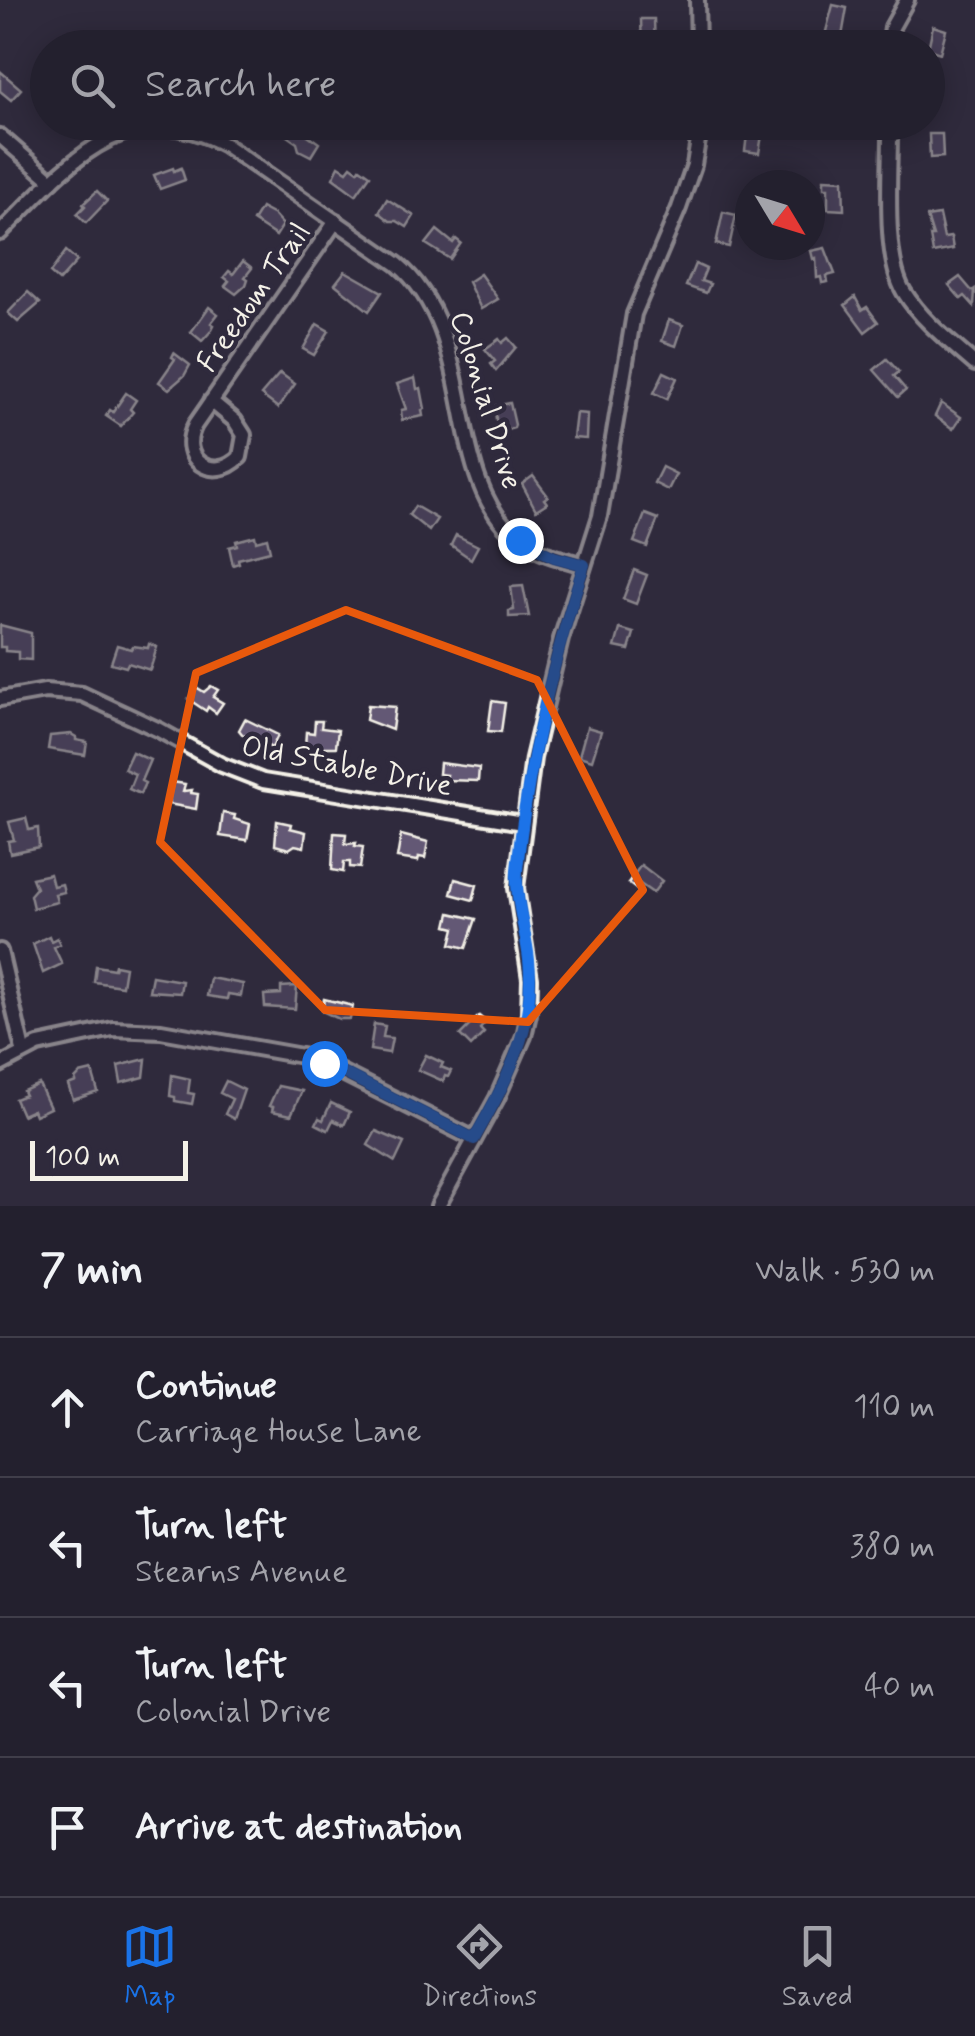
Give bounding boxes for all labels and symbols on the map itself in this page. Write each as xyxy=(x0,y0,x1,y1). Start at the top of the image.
north arrow xyxy=(735,170,825,260)
street label: Freedom Trail xyxy=(188,215,320,380)
street label: Colonial Drive xyxy=(440,307,531,494)
route end xyxy=(498,518,544,564)
street label: Old Stable Drive xyxy=(238,727,455,806)
route start xyxy=(302,1041,348,1087)
scale bar xyxy=(30,1136,188,1180)

